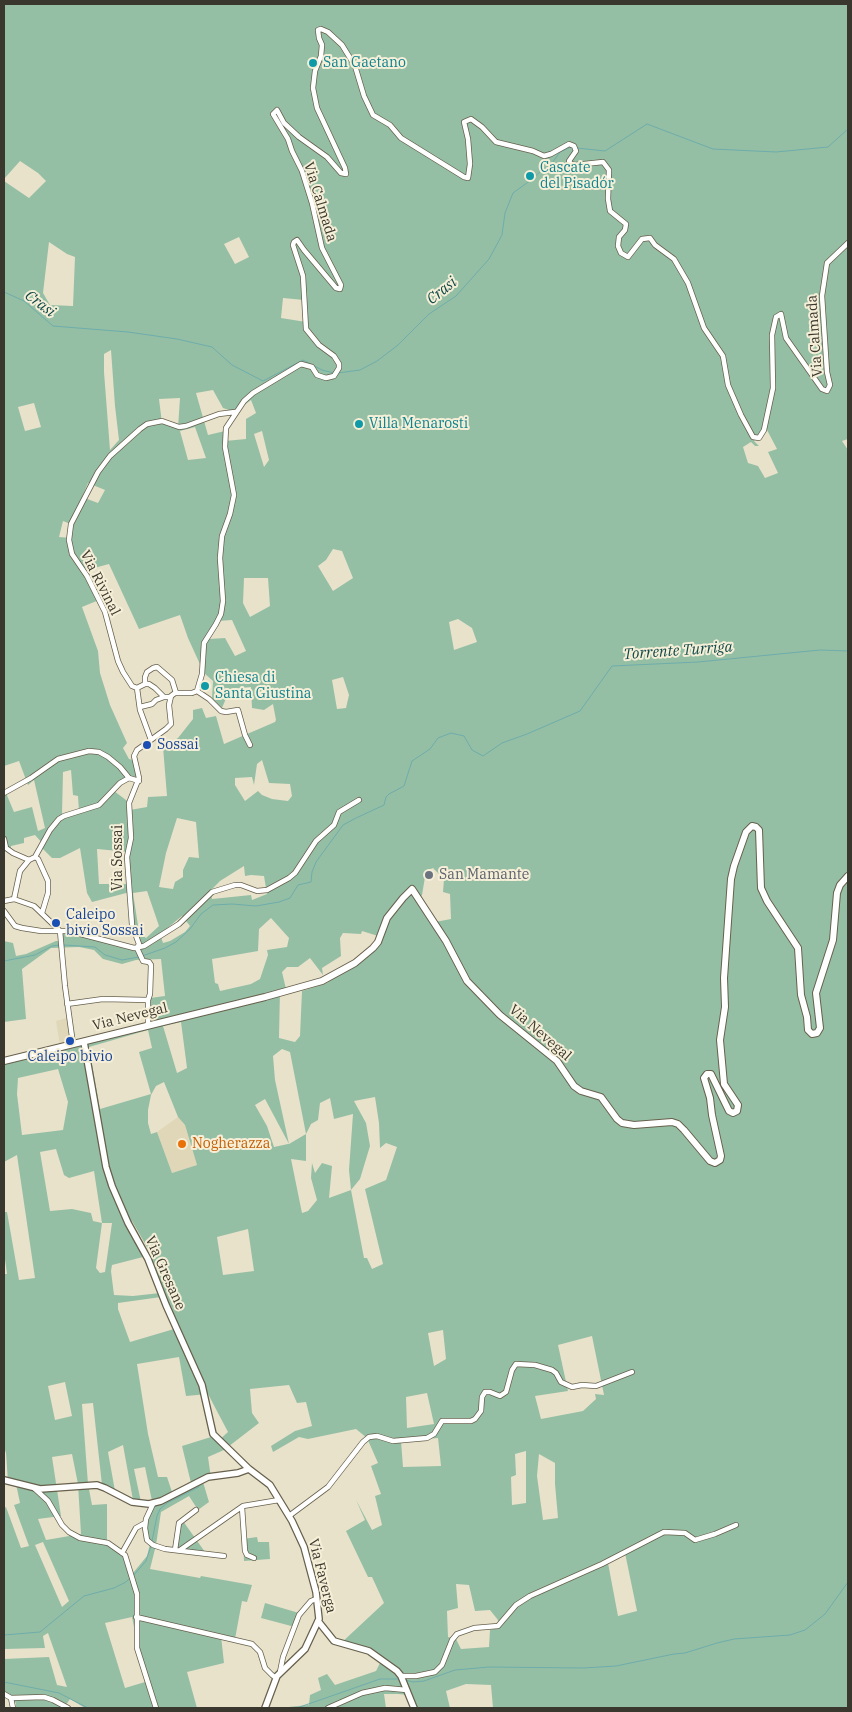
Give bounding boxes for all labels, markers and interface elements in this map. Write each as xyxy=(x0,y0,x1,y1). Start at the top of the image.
place label: San Gaetano xyxy=(323,55,406,71)
marker: San Gaetano xyxy=(307,57,319,69)
street label: Via Calmada xyxy=(300,160,340,244)
place label: Cascate del Pisadór xyxy=(540,160,614,192)
marker: Cascate del Pisadór xyxy=(524,170,536,182)
water label: Crasi xyxy=(423,274,461,308)
water label: Crasi xyxy=(21,287,59,321)
street label: Via Calmada xyxy=(804,294,826,378)
place label: Villa Menarosti xyxy=(369,416,468,432)
marker: Villa Menarosti xyxy=(353,418,365,430)
street label: Via Rivinal xyxy=(76,548,124,618)
water label: Torrente Turriga xyxy=(623,638,733,664)
place label: Chiesa di Santa Giustina xyxy=(215,670,312,702)
marker: Chiesa di Santa Giustina xyxy=(199,680,211,692)
place label: Sossai xyxy=(157,737,199,753)
marker: Sossai xyxy=(141,739,153,751)
street label: Via Sossai xyxy=(110,825,126,891)
place label: San Mamante xyxy=(439,867,529,883)
marker: San Mamante xyxy=(423,869,435,881)
place label: Caleipo bivio Sossai xyxy=(66,907,144,940)
marker: Caleipo bivio Sossai xyxy=(50,917,62,929)
street label: Via Nevegal xyxy=(91,1000,169,1034)
street label: Via Nevegal xyxy=(505,1001,575,1065)
marker: Caleipo bivio xyxy=(64,1035,76,1047)
place label: Caleipo bivio xyxy=(27,1049,113,1065)
place label: Nogherazza xyxy=(192,1136,270,1152)
marker: Nogherazza xyxy=(176,1138,188,1150)
street label: Via Gresane xyxy=(141,1233,189,1313)
street label: Via Faverga xyxy=(305,1537,339,1615)

